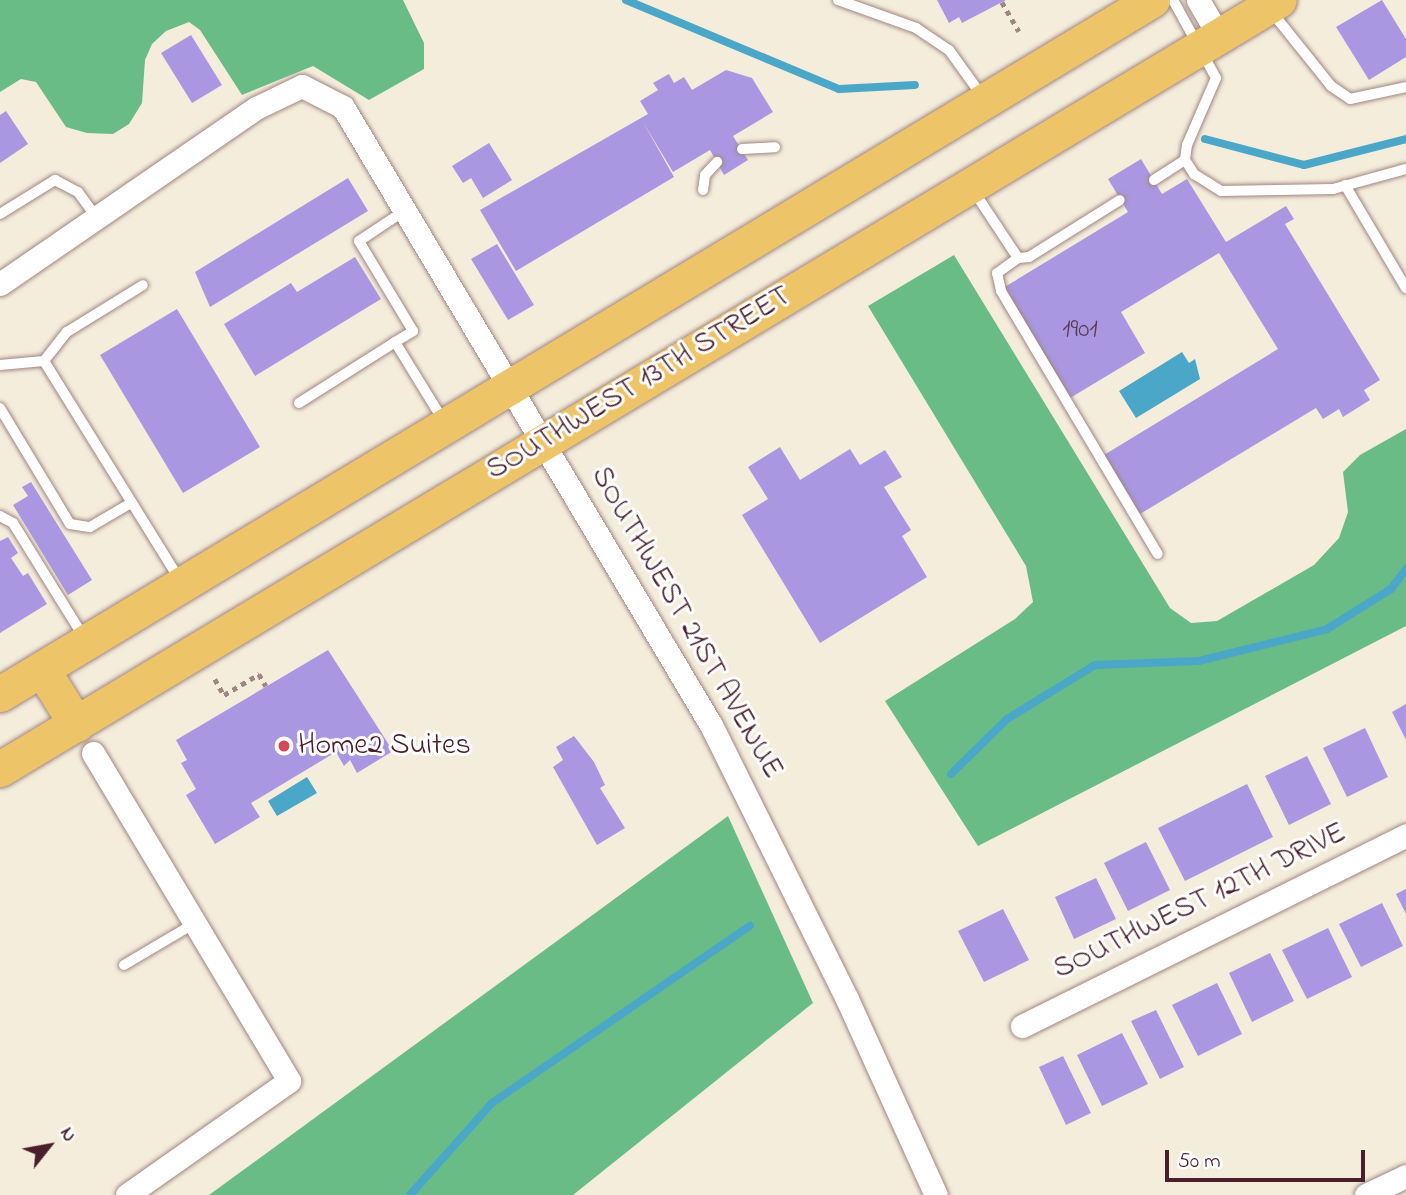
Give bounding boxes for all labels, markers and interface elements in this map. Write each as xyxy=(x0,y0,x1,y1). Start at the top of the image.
street label: SOUTHWEST 13TH STREET xyxy=(480,279,798,489)
house number: 1901 xyxy=(1062,315,1098,347)
street label: SOUTHWEST 21ST AVENUE xyxy=(582,461,790,785)
place label: Home2 Suites xyxy=(298,728,471,764)
marker: Home2 Suites xyxy=(276,738,292,754)
street label: SOUTHWEST 12TH DRIVE xyxy=(1048,816,1352,988)
north arrow xyxy=(14,1111,84,1181)
text: N xyxy=(53,1122,82,1147)
scale bar xyxy=(1168,1136,1368,1180)
text: 50 m xyxy=(1178,1147,1221,1177)

